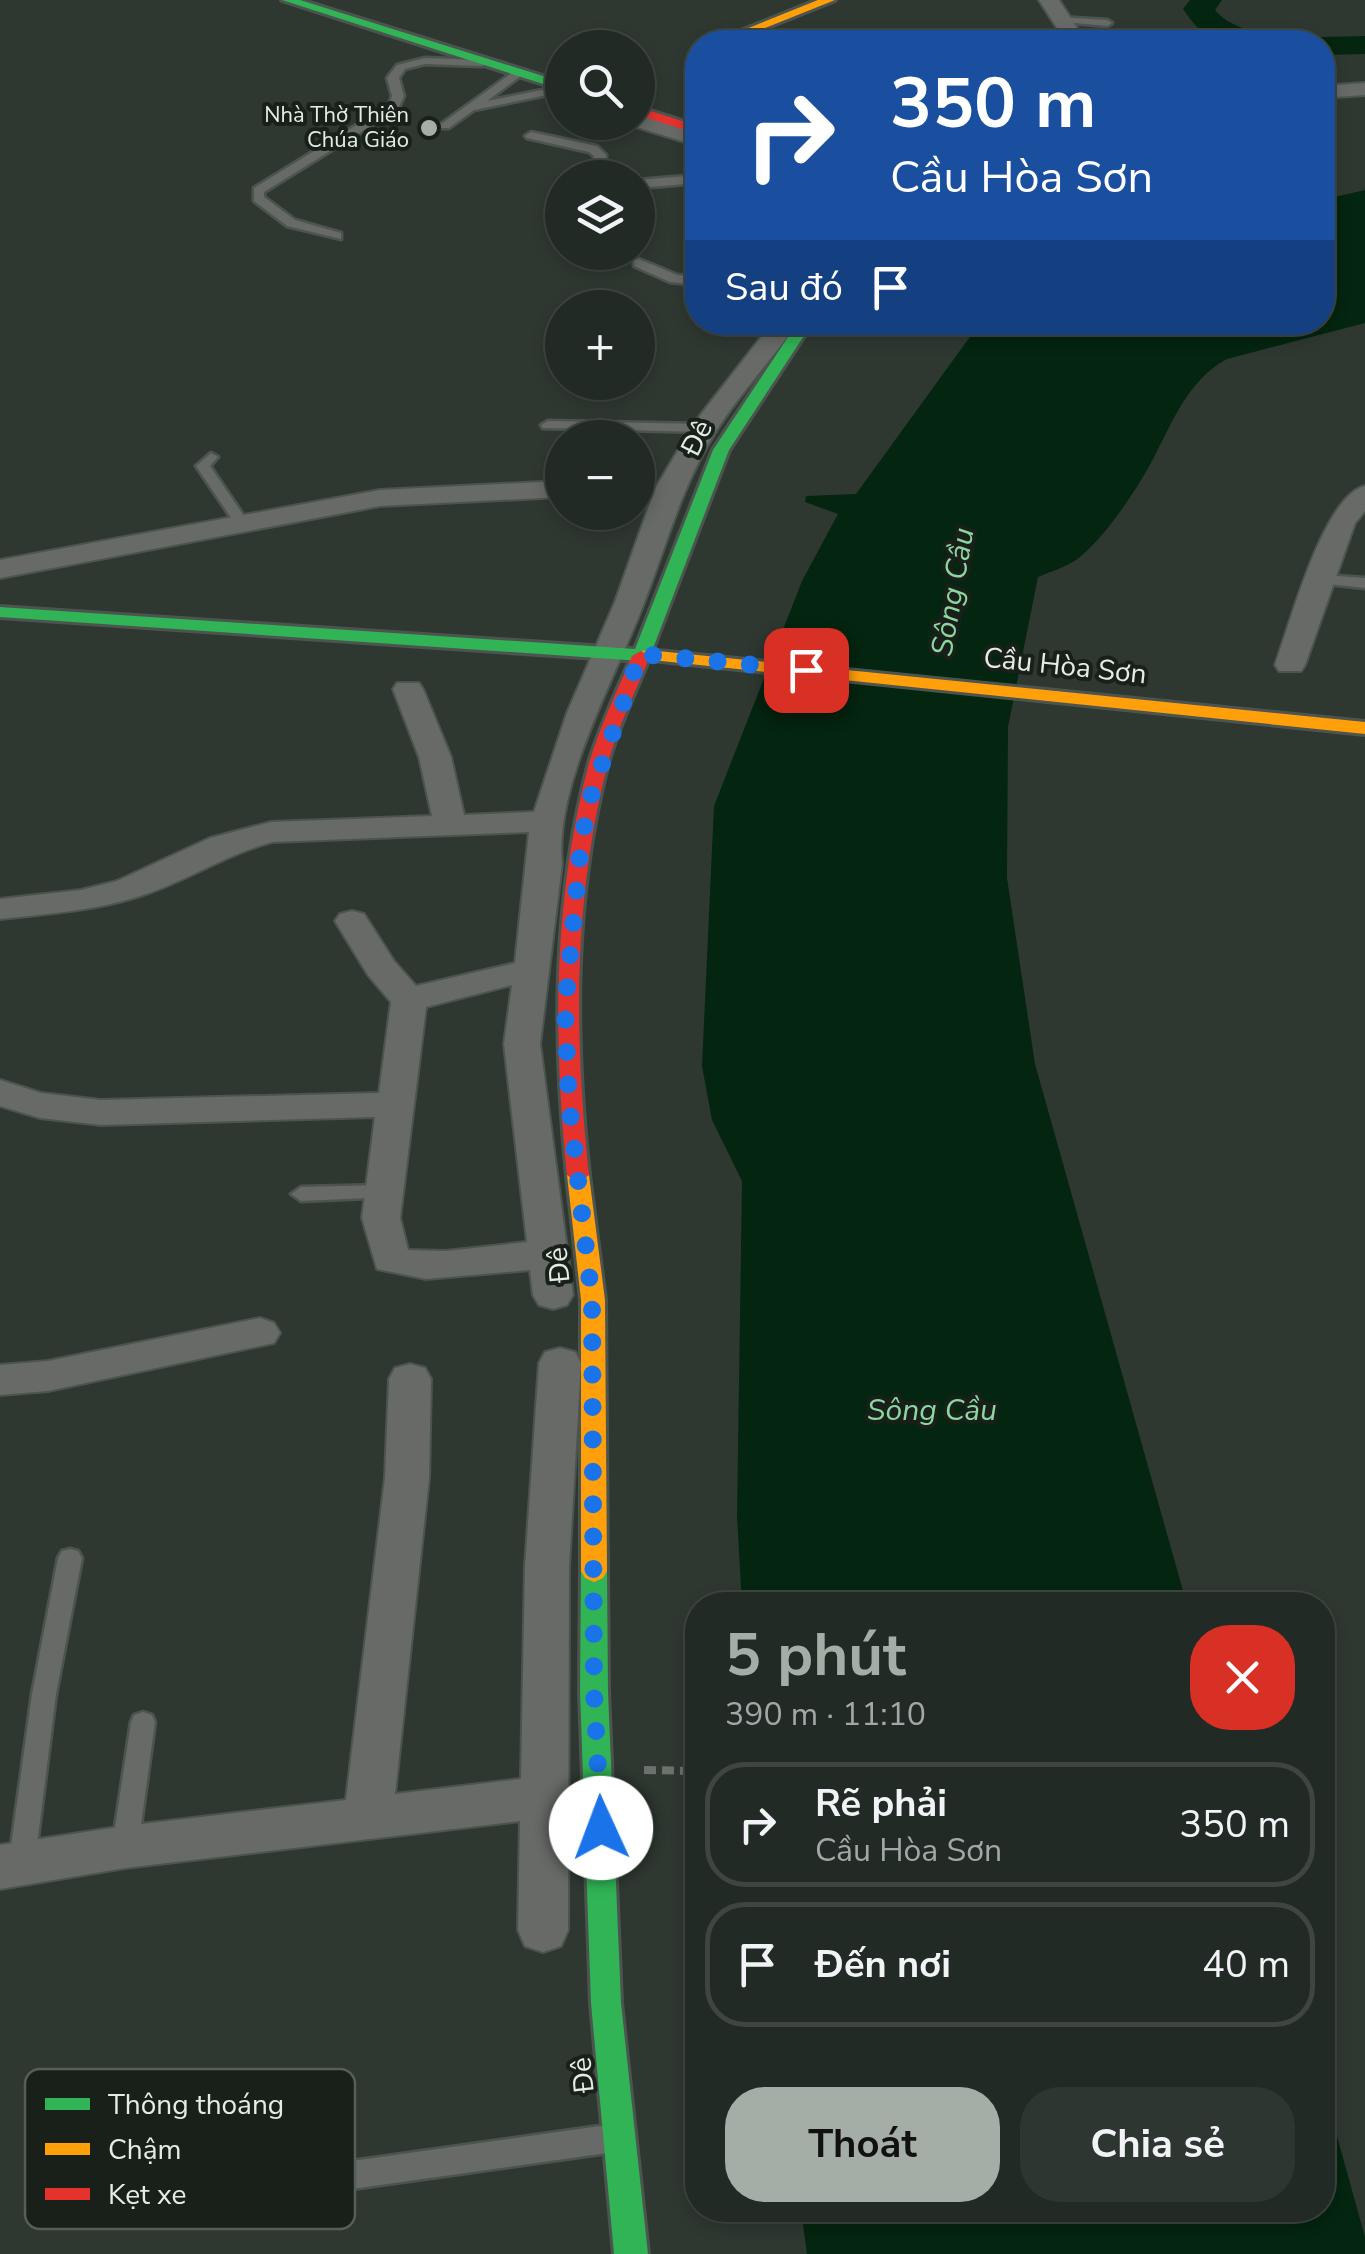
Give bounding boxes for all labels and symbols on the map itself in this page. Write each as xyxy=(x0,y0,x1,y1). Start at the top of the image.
place label: Nhà Thờ Thiên Chúa Giáo xyxy=(264,100,409,155)
marker: Nhà Thờ Thiên Chúa Giáo xyxy=(418,117,440,139)
street label: Đê xyxy=(672,413,722,463)
water label: Sông Cầu xyxy=(922,524,984,660)
pin xyxy=(764,628,849,713)
street label: Cầu Hòa Sơn xyxy=(982,639,1148,693)
street label: Đê xyxy=(539,1246,580,1285)
water label: Sông Cầu xyxy=(867,1390,997,1431)
position arrow xyxy=(549,1776,653,1880)
street label: Đê xyxy=(562,2055,604,2096)
legend xyxy=(25,2069,355,2229)
text: Thông thoáng xyxy=(108,2086,284,2124)
text: Chậm xyxy=(108,2131,182,2169)
text: Kẹt xe xyxy=(108,2176,186,2214)

